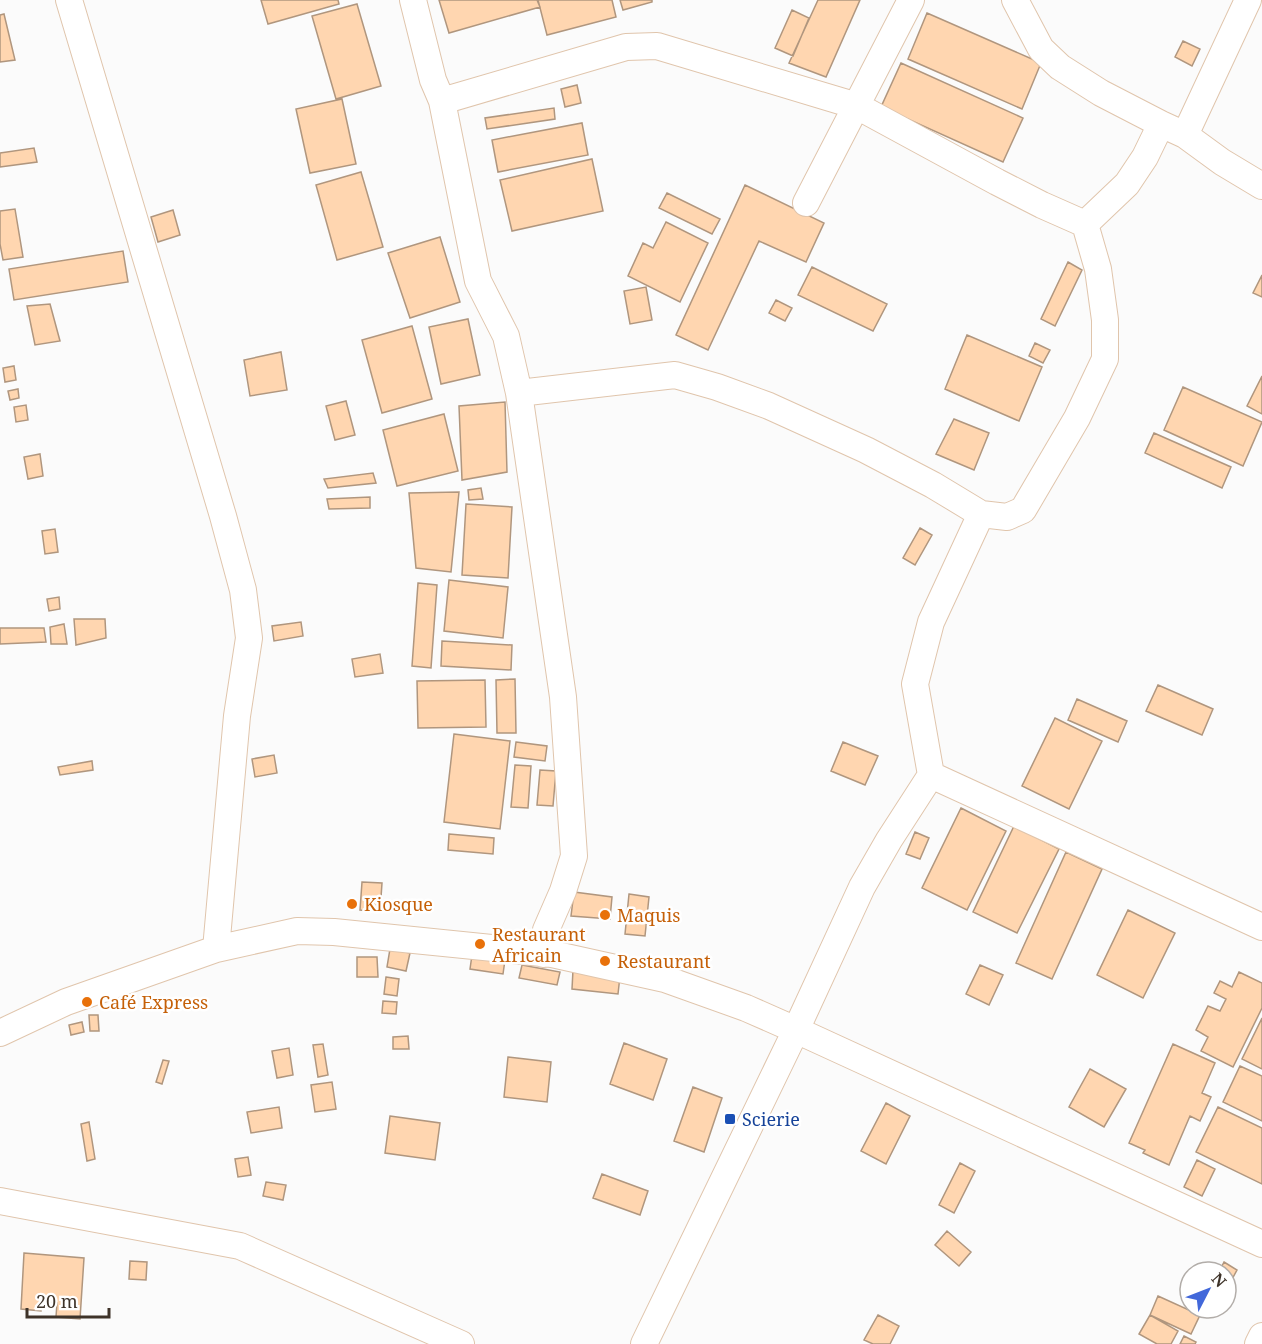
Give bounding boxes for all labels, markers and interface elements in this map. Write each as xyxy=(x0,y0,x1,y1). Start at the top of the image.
place label: Kiosque xyxy=(364,892,433,916)
marker: Kiosque xyxy=(345,897,359,911)
place label: Maquis xyxy=(617,903,680,927)
marker: Maquis xyxy=(598,908,612,922)
place label: Restaurant Africain xyxy=(492,922,586,967)
marker: Restaurant Africain xyxy=(473,937,487,951)
place label: Restaurant xyxy=(617,949,711,973)
marker: Restaurant xyxy=(598,954,612,968)
place label: Café Express xyxy=(99,990,208,1014)
marker: Café Express xyxy=(80,995,94,1009)
place label: Scierie xyxy=(742,1107,800,1131)
marker: Scierie xyxy=(723,1112,737,1126)
north arrow xyxy=(1178,1260,1238,1320)
text: N xyxy=(1207,1268,1232,1292)
scale bar xyxy=(27,1281,110,1319)
text: 20 m xyxy=(36,1289,78,1313)

